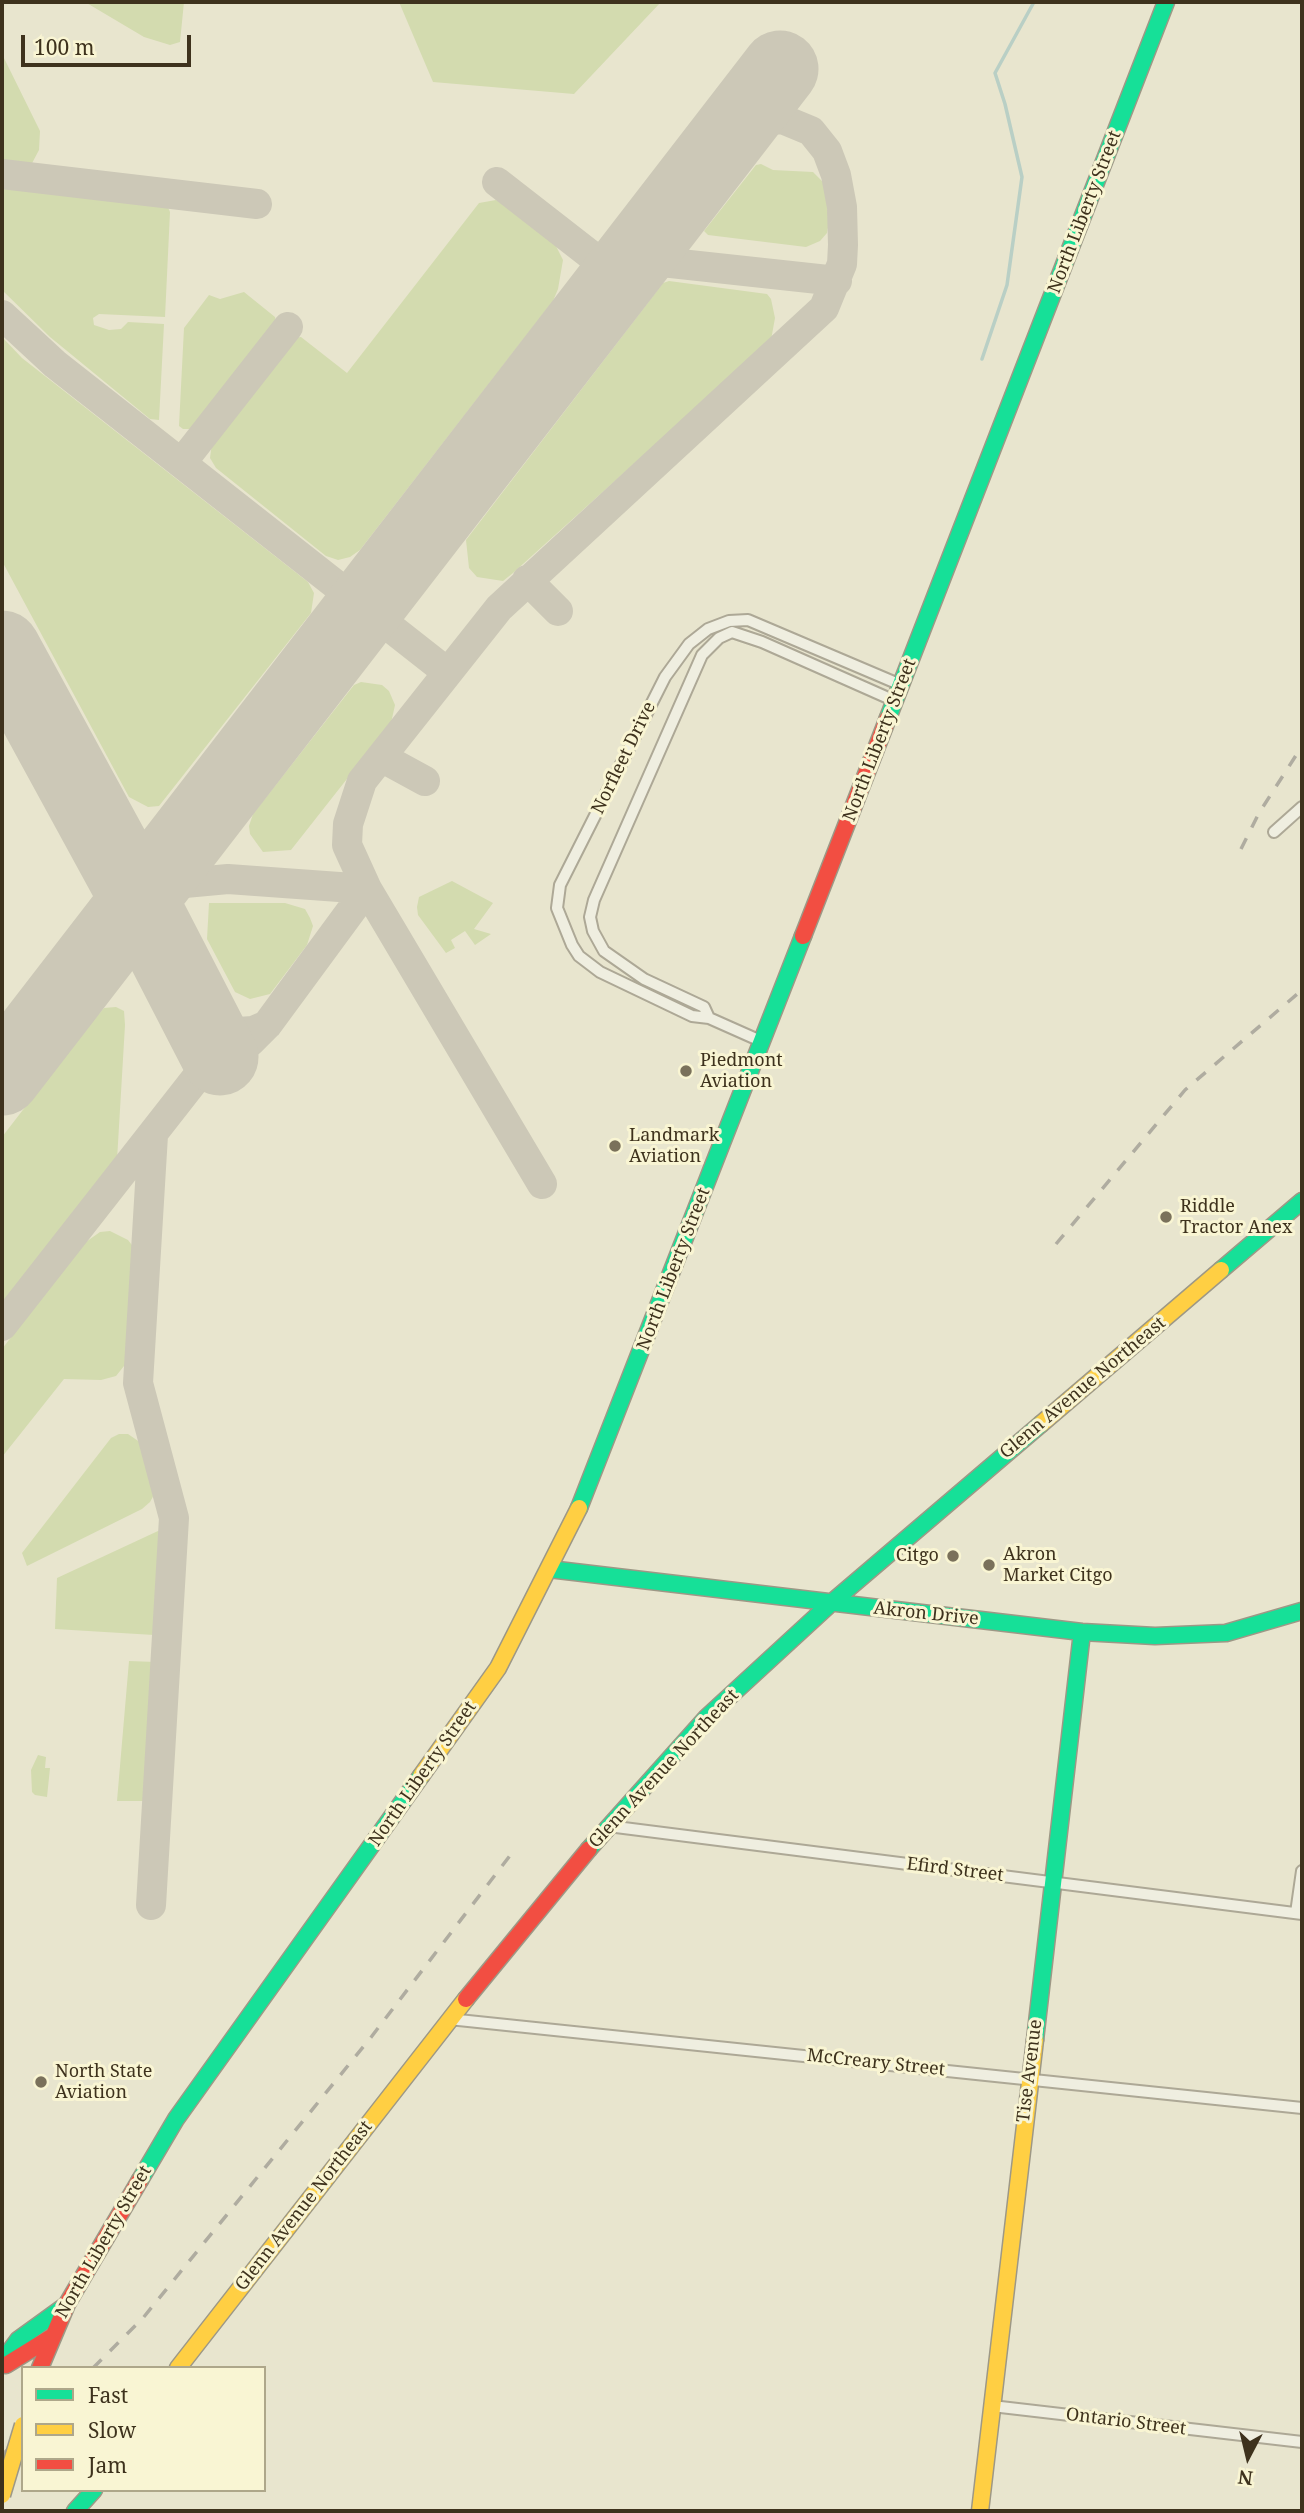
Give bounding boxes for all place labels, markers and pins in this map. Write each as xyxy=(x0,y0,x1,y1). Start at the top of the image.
place label: Piedmont Aviation xyxy=(700,1050,783,1092)
marker: Piedmont Aviation xyxy=(678,1063,694,1079)
place label: Landmark Aviation xyxy=(629,1125,719,1168)
marker: Landmark Aviation xyxy=(607,1138,623,1154)
place label: Riddle Tractor Anex xyxy=(1180,1196,1292,1238)
marker: Riddle Tractor Anex xyxy=(1158,1209,1174,1225)
place label: Akron Market Citgo xyxy=(1003,1544,1113,1586)
place label: Citgo xyxy=(896,1545,939,1567)
marker: Citgo xyxy=(945,1548,961,1564)
marker: Akron Market Citgo xyxy=(981,1557,997,1573)
place label: North State Aviation xyxy=(55,2061,152,2104)
marker: North State Aviation xyxy=(33,2074,49,2090)

